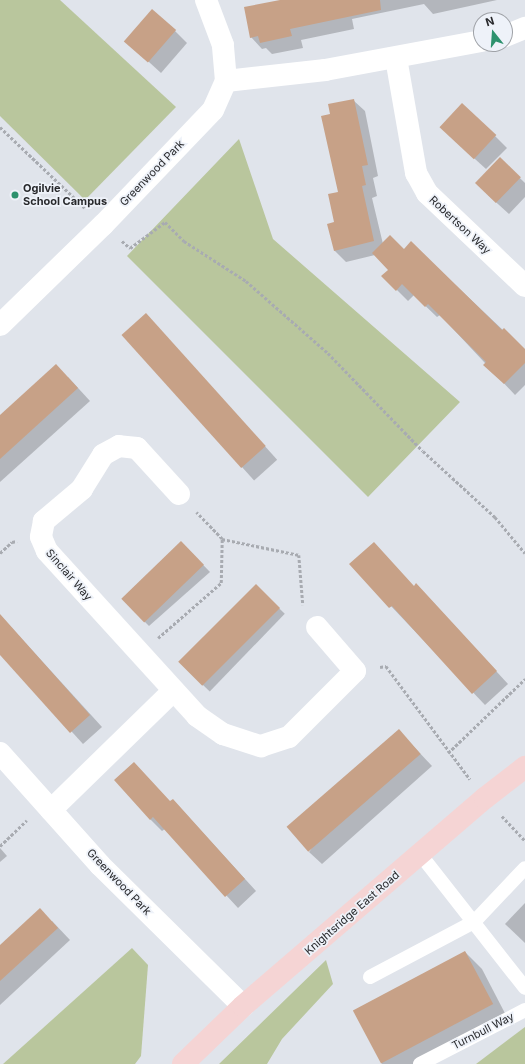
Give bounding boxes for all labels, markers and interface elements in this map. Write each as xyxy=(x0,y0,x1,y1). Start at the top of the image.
north arrow xyxy=(473,12,513,52)
text: N xyxy=(484,14,496,29)
street label: Greenwood Park xyxy=(117,137,187,209)
place label: Ogilvie School Campus xyxy=(23,182,107,208)
marker: Ogilvie School Campus xyxy=(10,190,20,200)
street label: Robertson Way xyxy=(427,193,493,257)
street label: Sinclair Way xyxy=(43,547,95,603)
street label: Greenwood Park xyxy=(84,846,154,918)
street label: Knightsridge East Road xyxy=(302,868,402,958)
street label: Turnbull Way xyxy=(450,1010,516,1052)

